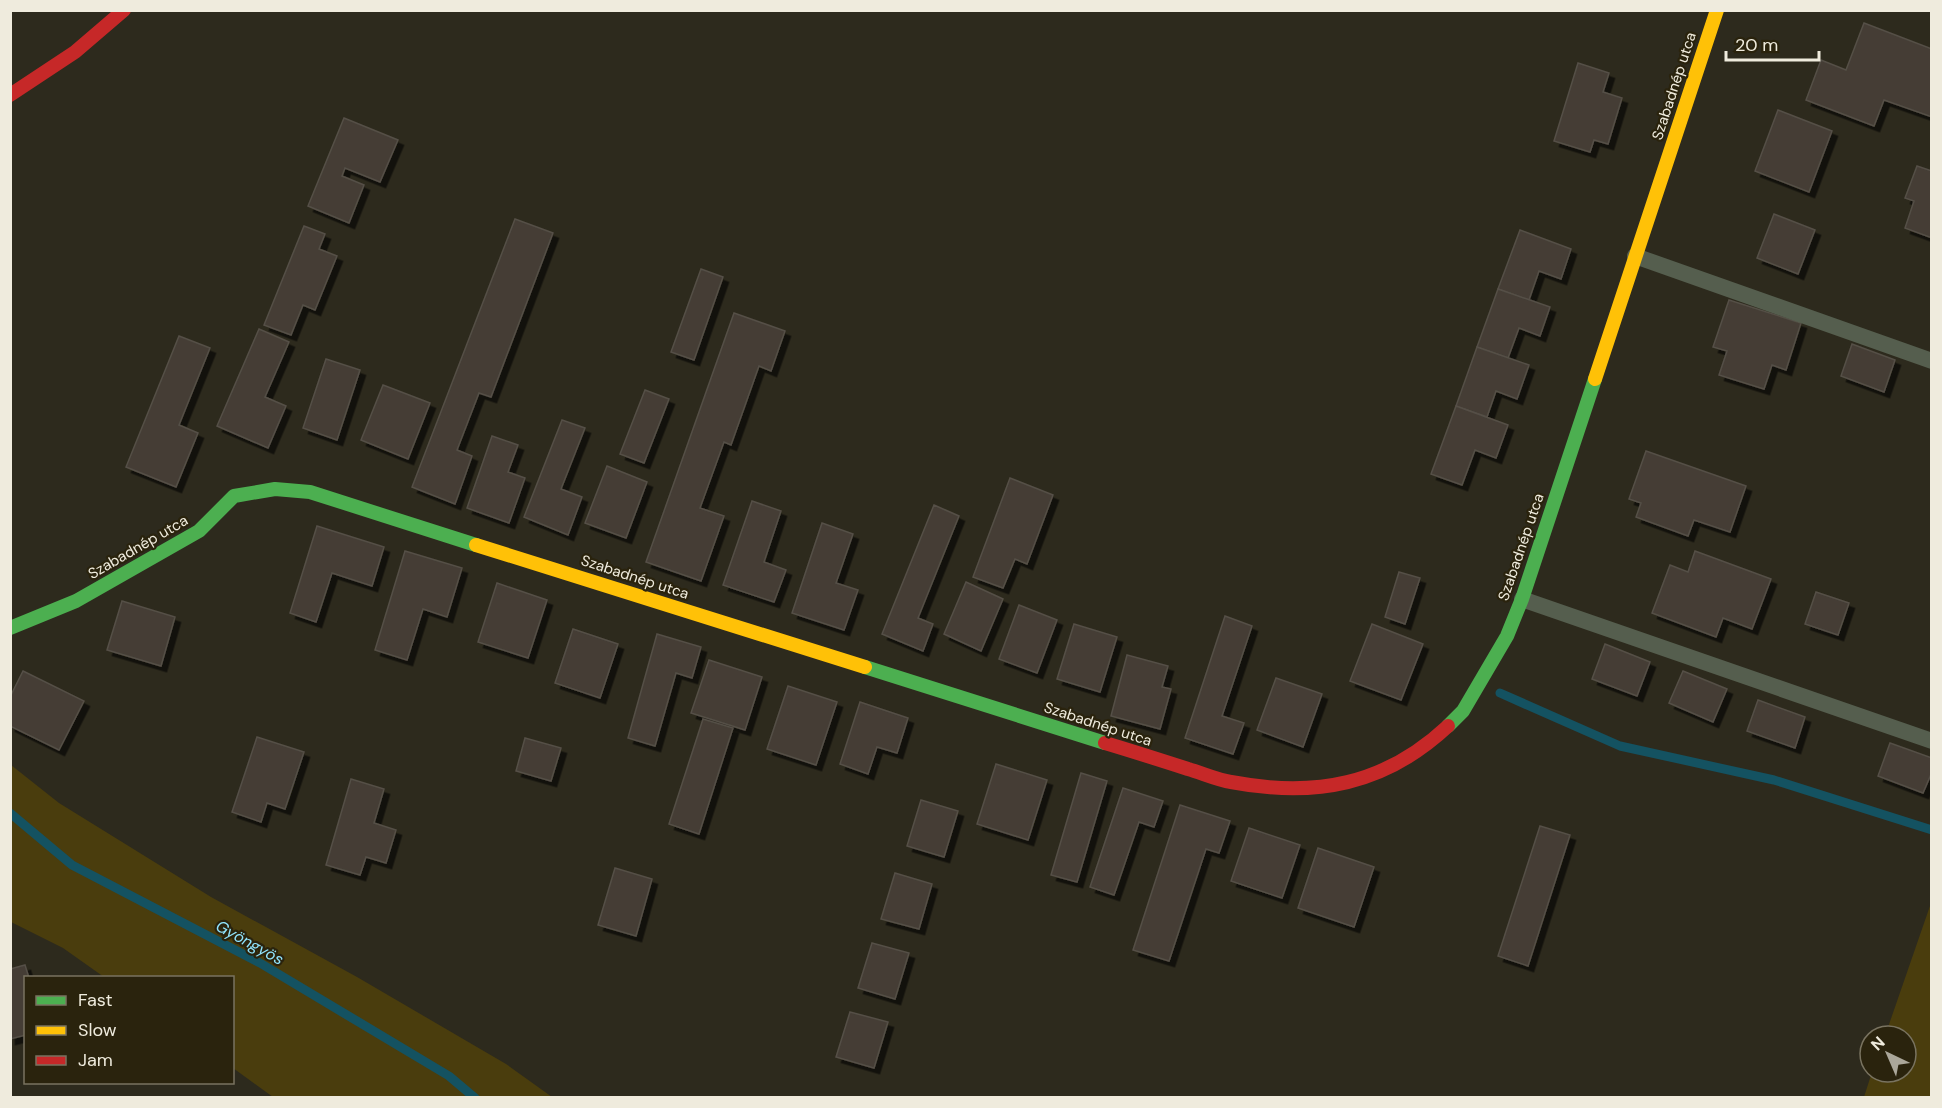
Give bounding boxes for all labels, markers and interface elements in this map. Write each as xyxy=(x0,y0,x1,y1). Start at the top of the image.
scale bar xyxy=(1726,24,1819,62)
street label: Szabadnép utca xyxy=(1647,30,1701,142)
text: 20 m xyxy=(1735,33,1778,57)
street label: Szabadnép utca xyxy=(1493,491,1549,603)
street label: Szabadnép utca xyxy=(84,510,192,584)
street label: Szabadnép utca xyxy=(579,550,691,604)
street label: Szabadnép utca xyxy=(1042,697,1154,751)
water label: Gyöngyös xyxy=(212,915,288,970)
legend xyxy=(24,976,234,1084)
text: Fast xyxy=(78,988,113,1012)
text: Slow xyxy=(78,1018,117,1042)
north arrow xyxy=(1858,1024,1918,1084)
text: N xyxy=(1866,1032,1889,1055)
text: Jam xyxy=(78,1048,113,1072)

